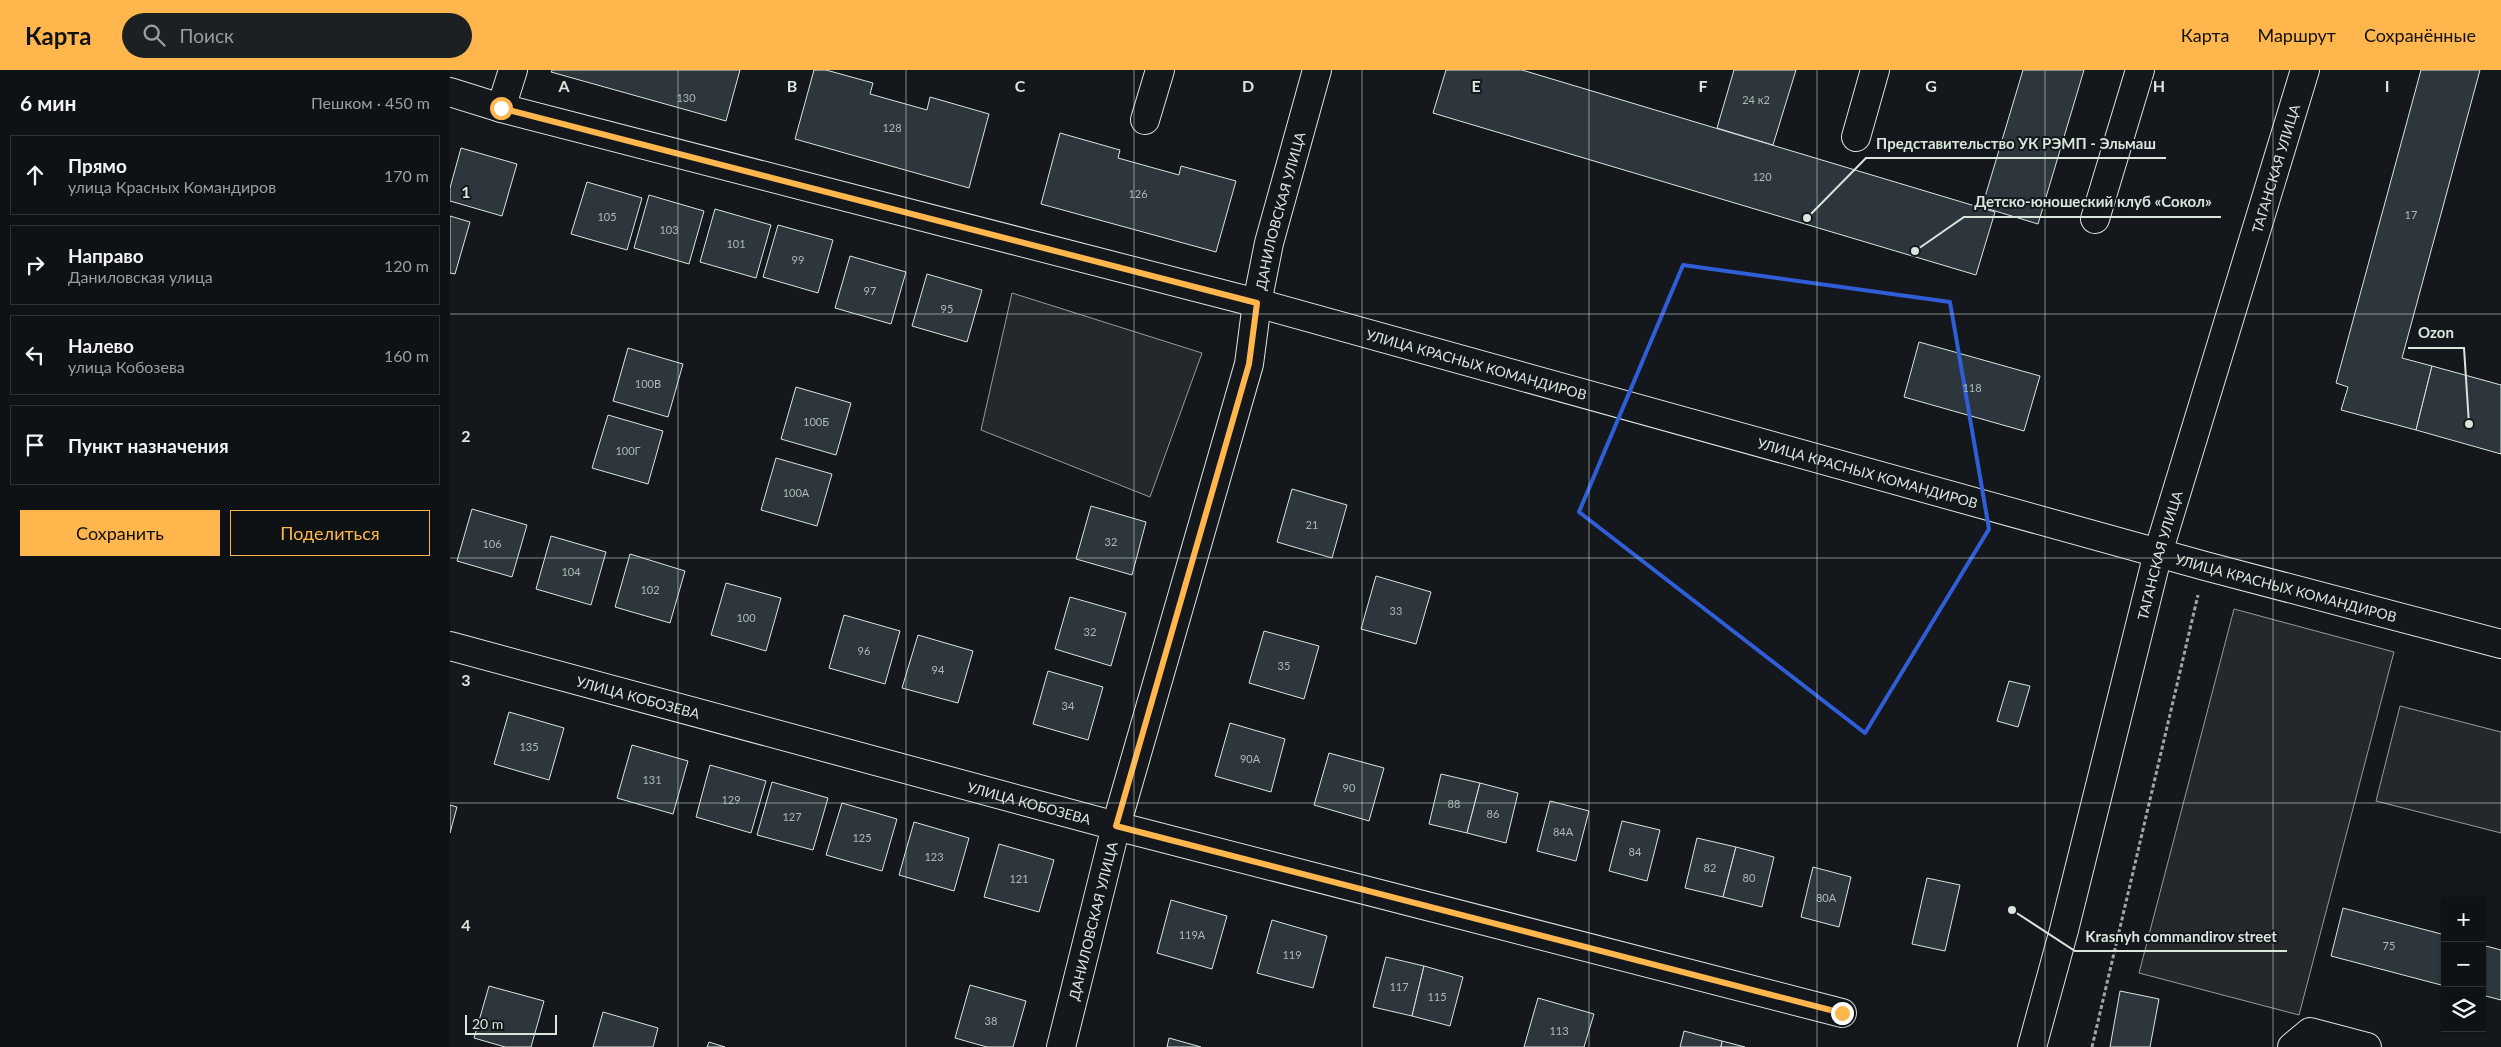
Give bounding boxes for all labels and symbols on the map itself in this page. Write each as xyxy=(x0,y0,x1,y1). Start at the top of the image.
text: A xyxy=(557,76,570,95)
text: B xyxy=(787,76,797,95)
text: C xyxy=(1015,76,1026,95)
text: D xyxy=(1242,76,1254,95)
text: E xyxy=(1471,76,1481,95)
text: F xyxy=(1698,76,1708,95)
text: G xyxy=(1925,76,1937,95)
text: H xyxy=(2153,76,2165,95)
text: I xyxy=(2385,76,2389,95)
house number: 130 xyxy=(676,91,696,104)
house number: 24 к2 xyxy=(1742,93,1770,106)
route start xyxy=(490,97,513,120)
street label: ТАГАНСКАЯ УЛИЦА xyxy=(2248,101,2303,235)
house number: 128 xyxy=(882,121,902,134)
callout: Представительство УК РЭМП - Эльмаш xyxy=(1866,128,2166,158)
street label: ДАНИЛОВСКАЯ УЛИЦА xyxy=(1251,129,1308,291)
text: Представительство УК РЭМП - Эльмаш xyxy=(1876,134,2156,152)
house number: 120 xyxy=(1752,170,1772,183)
text: 1 xyxy=(461,182,471,201)
house number: 126 xyxy=(1128,187,1148,200)
callout: Детско-юношеский клуб «Сокол» xyxy=(1964,187,2221,217)
text: Детско-юношеский клуб «Сокол» xyxy=(1974,192,2212,210)
house number: 17 xyxy=(2405,208,2417,221)
house number: 105 xyxy=(597,210,617,223)
house number: 103 xyxy=(659,223,679,236)
house number: 101 xyxy=(726,237,746,250)
house number: 99 xyxy=(792,253,804,266)
house number: 97 xyxy=(864,284,876,297)
house number: 95 xyxy=(941,302,953,315)
callout: Ozon xyxy=(2408,318,2464,348)
text: Ozon xyxy=(2418,323,2454,341)
street label: УЛИЦА КРАСНЫХ КОМАНДИРОВ xyxy=(1364,325,1589,403)
house number: 100В xyxy=(635,377,661,390)
house number: 118 xyxy=(1962,381,1982,394)
house number: 100Б xyxy=(803,415,829,428)
text: 2 xyxy=(461,426,471,445)
street label: УЛИЦА КРАСНЫХ КОМАНДИРОВ xyxy=(1756,434,1980,511)
house number: 100Г xyxy=(615,444,641,457)
house number: 100А xyxy=(783,486,810,499)
street label: ТАГАНСКАЯ УЛИЦА xyxy=(2133,488,2185,622)
house number: 21 xyxy=(1306,518,1318,531)
house number: 32 xyxy=(1105,535,1117,548)
house number: 106 xyxy=(482,537,502,550)
street label: УЛИЦА КРАСНЫХ КОМАНДИРОВ xyxy=(2174,550,2399,625)
house number: 104 xyxy=(561,565,581,578)
house number: 102 xyxy=(640,583,660,596)
house number: 33 xyxy=(1390,604,1402,617)
house number: 100 xyxy=(736,611,756,624)
house number: 32 xyxy=(1084,625,1096,638)
house number: 96 xyxy=(858,644,870,657)
house number: 35 xyxy=(1278,659,1290,672)
house number: 94 xyxy=(932,663,945,676)
text: 3 xyxy=(461,670,471,689)
street label: УЛИЦА КОБОЗЕВА xyxy=(575,672,702,722)
house number: 34 xyxy=(1062,699,1075,712)
house number: 135 xyxy=(519,740,539,753)
house number: 90А xyxy=(1240,752,1261,765)
house number: 131 xyxy=(642,773,662,786)
street label: УЛИЦА КОБОЗЕВА xyxy=(966,778,1093,827)
house number: 90 xyxy=(1343,781,1356,794)
house number: 129 xyxy=(721,793,741,806)
house number: 88 xyxy=(1448,797,1460,810)
house number: 86 xyxy=(1487,807,1499,820)
house number: 127 xyxy=(782,810,802,823)
house number: 84А xyxy=(1553,825,1574,838)
house number: 125 xyxy=(852,831,872,844)
street label: ДАНИЛОВСКАЯ УЛИЦА xyxy=(1065,839,1120,1002)
house number: 84 xyxy=(1629,845,1642,858)
house number: 123 xyxy=(924,850,944,863)
house number: 82 xyxy=(1704,861,1716,874)
house number: 80 xyxy=(1743,871,1756,884)
house number: 121 xyxy=(1009,872,1029,885)
house number: 80А xyxy=(1816,891,1837,904)
text: 4 xyxy=(461,915,471,934)
callout: Krasnyh commandirov street xyxy=(2075,921,2287,951)
text: Krasnyh commandirov street xyxy=(2085,927,2277,945)
house number: 119А xyxy=(1179,928,1206,941)
house number: 75 xyxy=(2383,939,2395,952)
house number: 119 xyxy=(1282,948,1302,961)
house number: 117 xyxy=(1389,980,1409,993)
house number: 115 xyxy=(1427,990,1447,1003)
route end xyxy=(1831,1002,1854,1025)
scale bar xyxy=(465,1012,558,1035)
house number: 38 xyxy=(985,1014,997,1027)
house number: 113 xyxy=(1549,1024,1569,1037)

